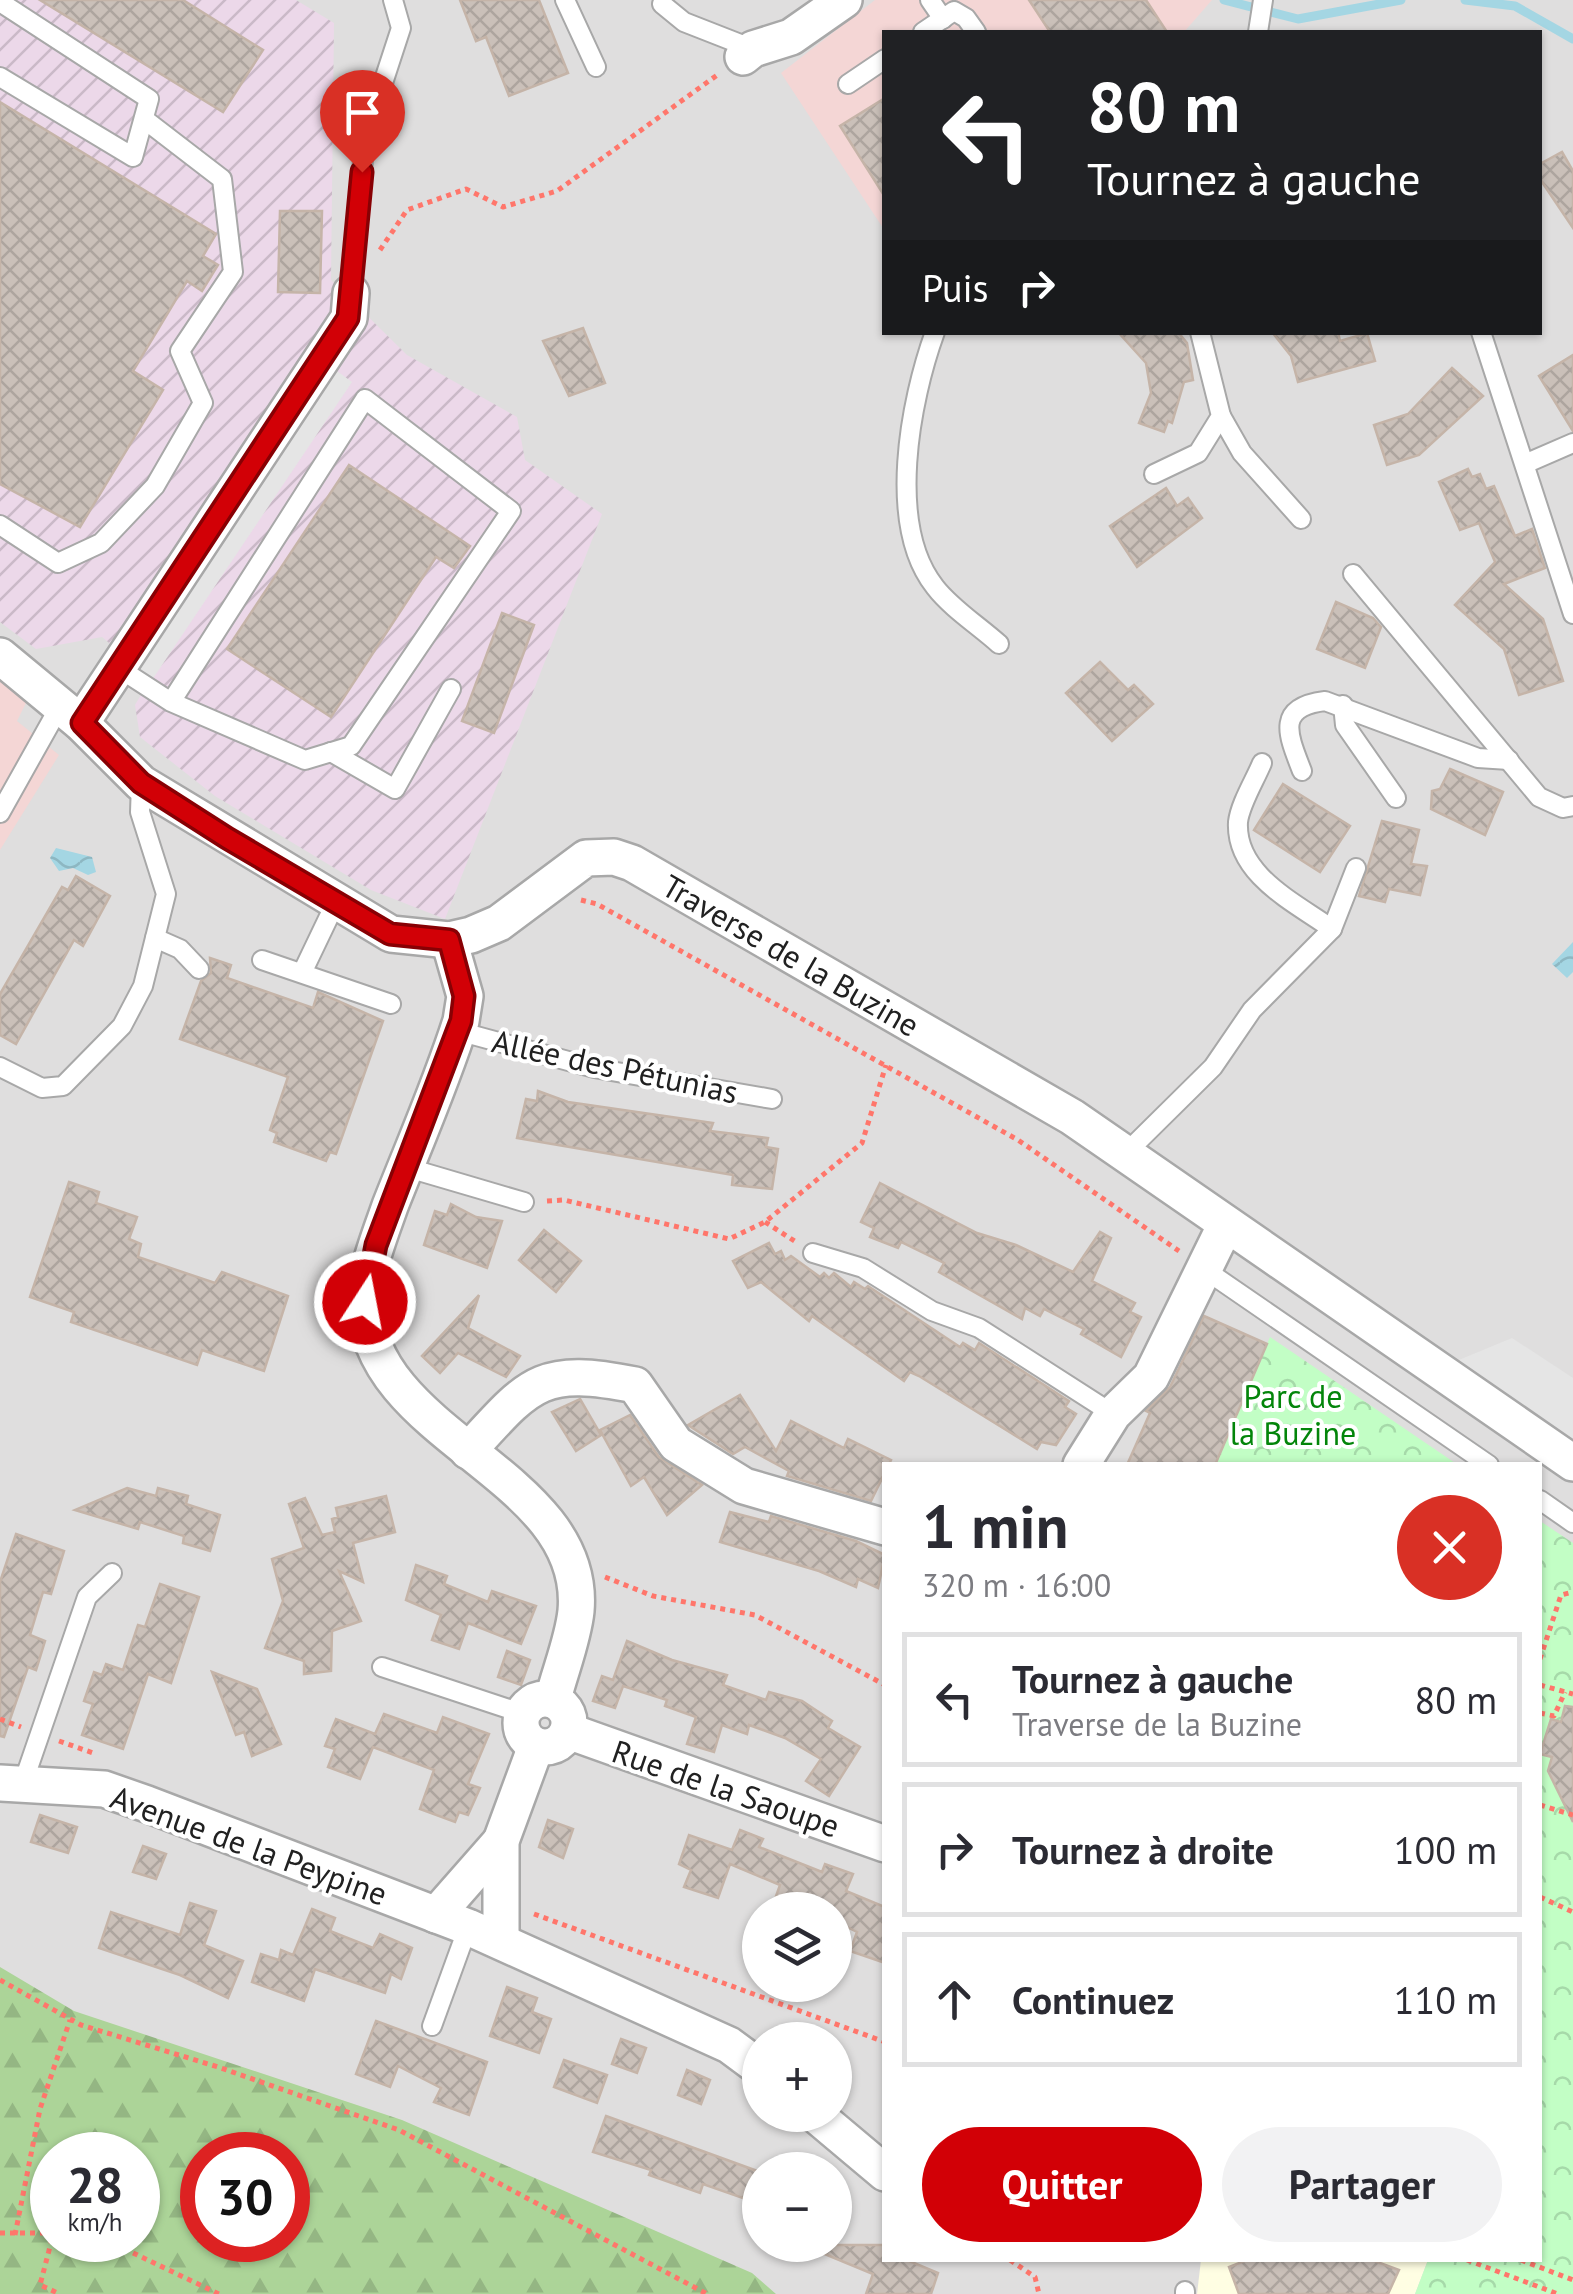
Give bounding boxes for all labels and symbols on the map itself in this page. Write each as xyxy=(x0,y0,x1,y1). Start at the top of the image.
pin xyxy=(320,70,405,173)
street label: Traverse de la Buzine xyxy=(655,864,927,1046)
street label: Allée des Pétunias xyxy=(488,1019,742,1113)
position arrow xyxy=(313,1250,417,1354)
park label: Parc de la Buzine xyxy=(1230,1375,1356,1454)
street label: Rue de la Saoupe xyxy=(607,1730,845,1846)
street label: Avenue de la Peypine xyxy=(105,1775,393,1915)
speed limit sign: 30 xyxy=(180,2132,310,2262)

